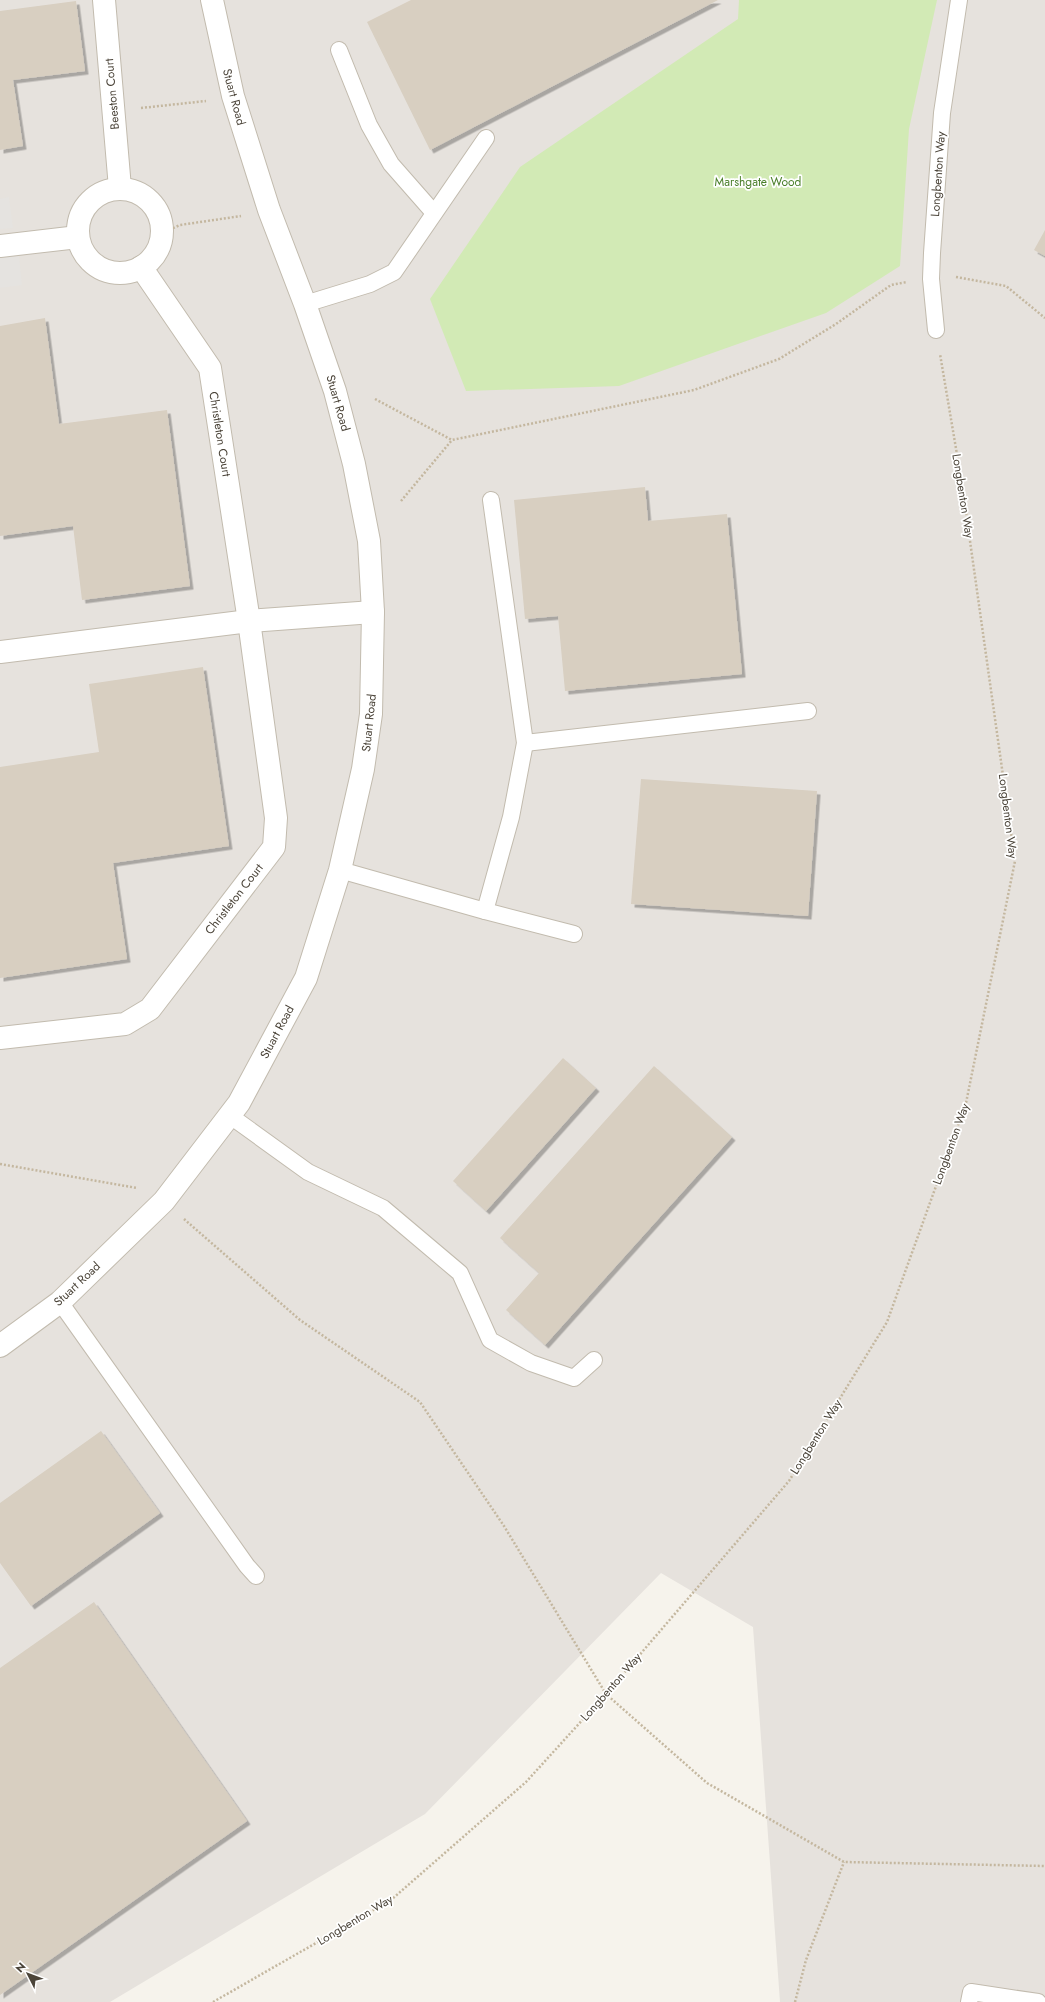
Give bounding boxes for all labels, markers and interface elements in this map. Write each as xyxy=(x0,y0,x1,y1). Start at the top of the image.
street label: Beeston Court xyxy=(100,58,124,130)
street label: Stuart Road xyxy=(218,67,250,127)
street label: Longbenton Way xyxy=(926,130,950,217)
park label: Marshgate Wood xyxy=(715,173,801,191)
street label: Stuart Road xyxy=(321,373,355,433)
street label: Christleton Court xyxy=(204,390,236,478)
street label: Longbenton Way xyxy=(947,452,979,540)
street label: Stuart Road xyxy=(357,693,381,753)
street label: Longbenton Way xyxy=(994,773,1022,860)
street label: Christleton Court xyxy=(200,860,268,938)
street label: Stuart Road xyxy=(255,1002,299,1062)
street label: Longbenton Way xyxy=(928,1100,974,1187)
street label: Stuart Road xyxy=(50,1258,104,1310)
street label: Longbenton Way xyxy=(786,1395,847,1478)
street label: Longbenton Way xyxy=(576,1648,646,1725)
street label: Longbenton Way xyxy=(314,1890,397,1950)
north arrow xyxy=(8,1954,48,1994)
text: N xyxy=(12,1959,29,1976)

